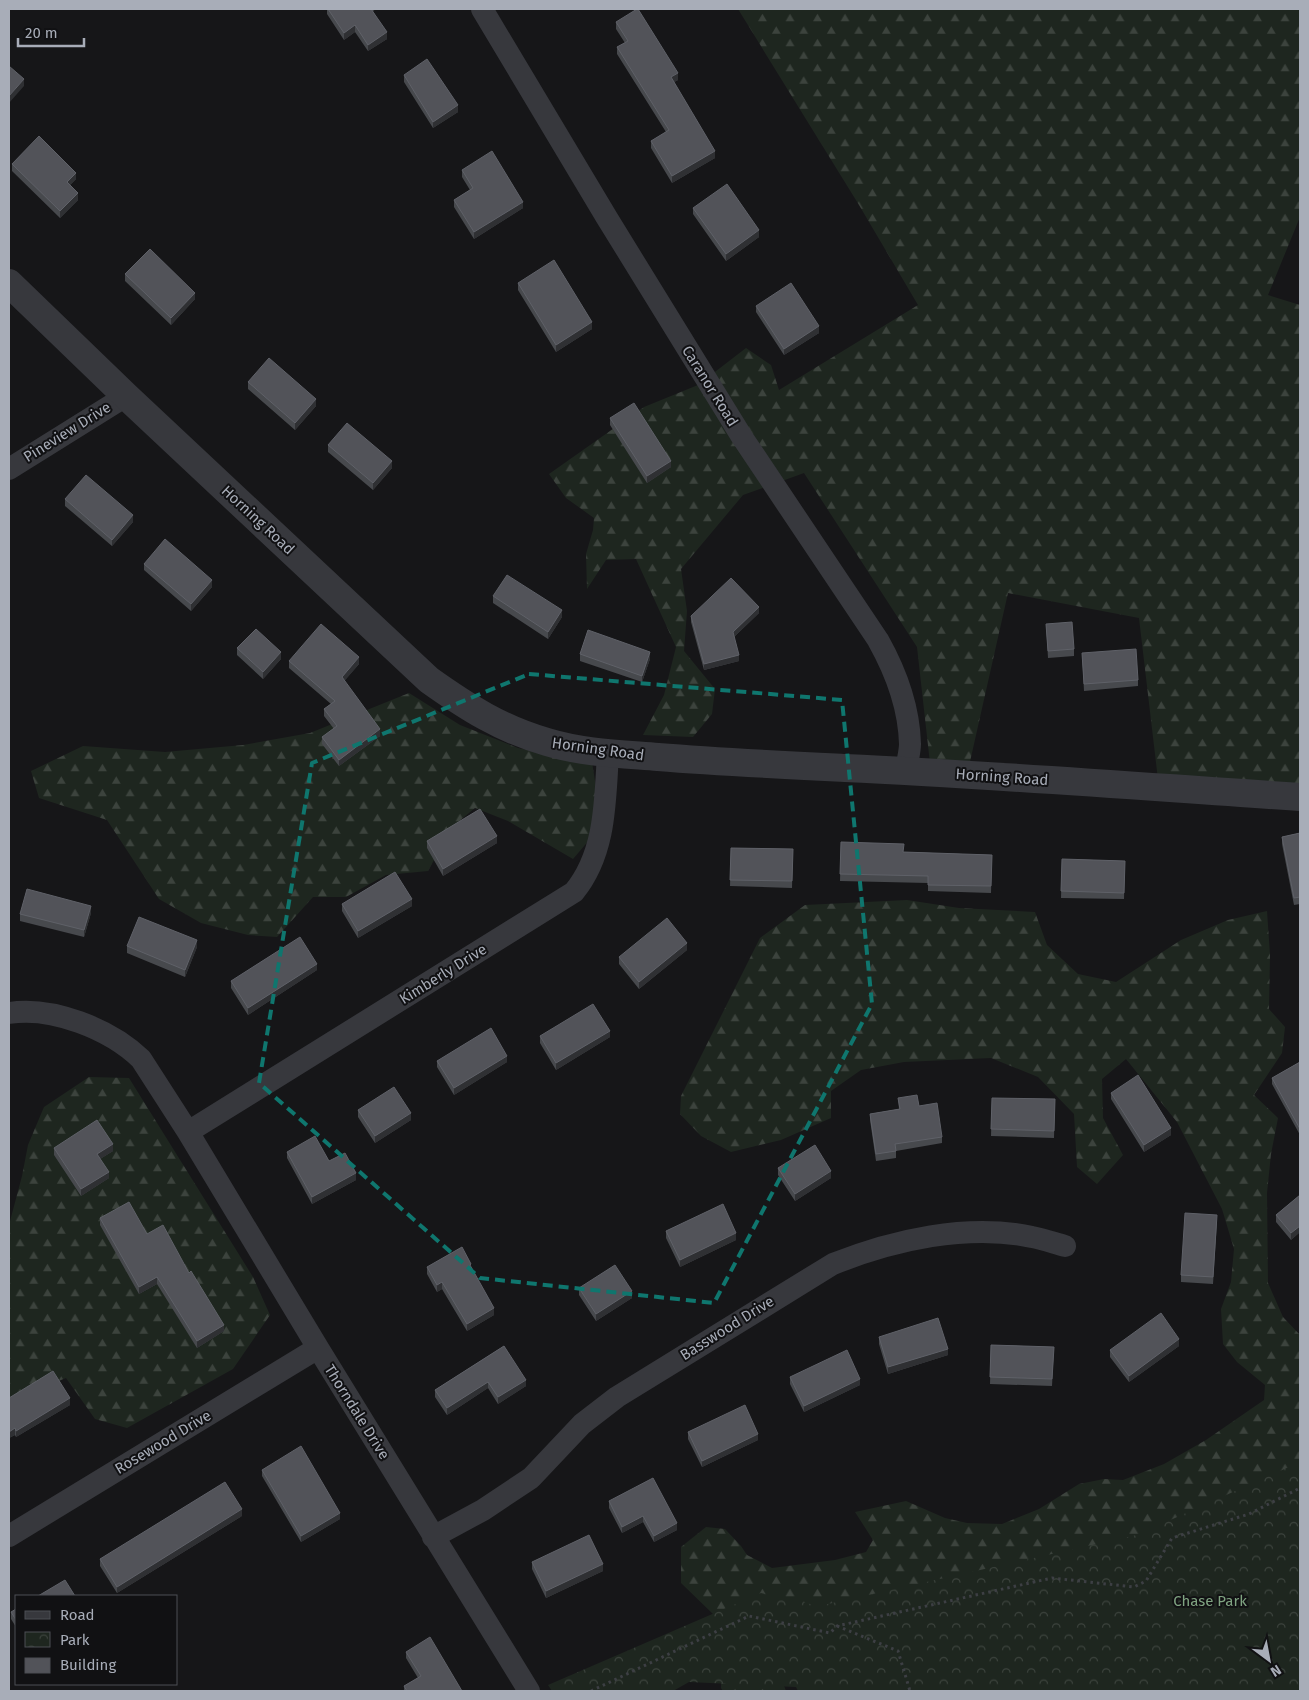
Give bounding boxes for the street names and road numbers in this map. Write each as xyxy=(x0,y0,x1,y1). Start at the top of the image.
street label: Caranor Road xyxy=(678,342,742,430)
street label: Pineview Drive xyxy=(20,398,114,466)
street label: Horning Road xyxy=(218,482,298,558)
street label: Horning Road xyxy=(551,734,645,764)
street label: Horning Road xyxy=(955,765,1049,789)
street label: Kimberly Drive xyxy=(396,940,490,1008)
street label: Basswood Drive xyxy=(677,1292,777,1364)
street label: Thorndale Drive xyxy=(321,1361,393,1463)
street label: Rosewood Drive xyxy=(112,1406,214,1478)

